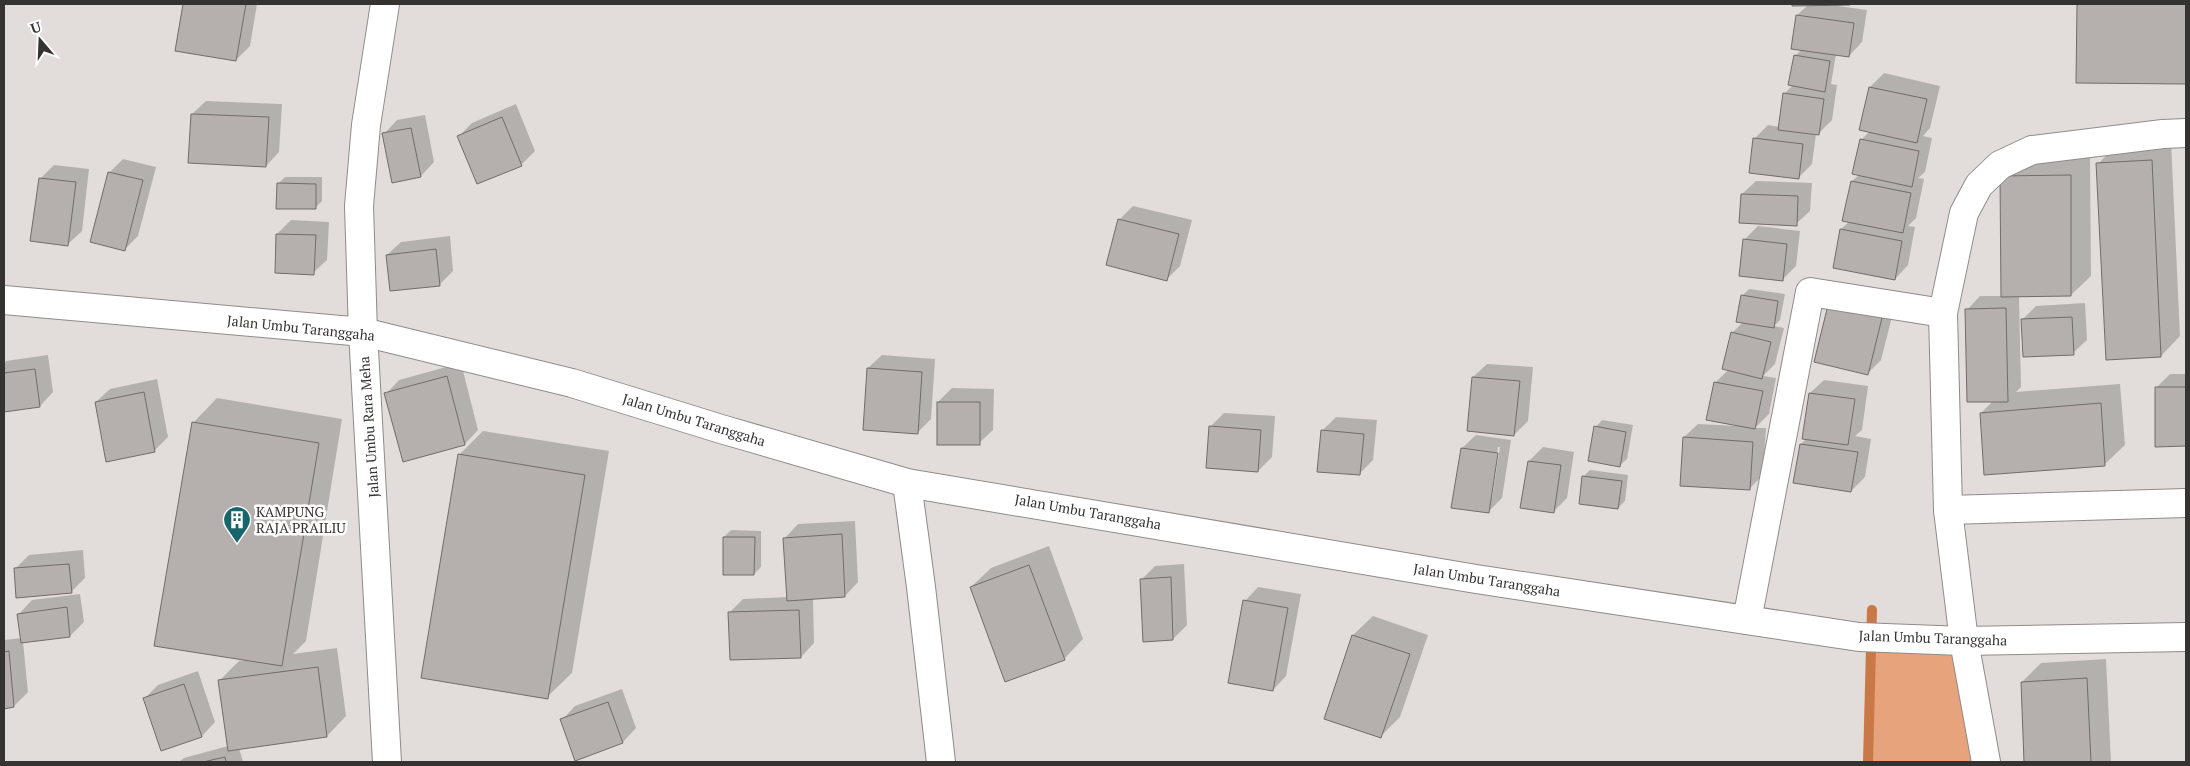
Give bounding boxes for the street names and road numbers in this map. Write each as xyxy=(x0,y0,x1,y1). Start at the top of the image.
street label: Jalan Umbu Taranggaha xyxy=(226,310,376,345)
street label: Jalan Umbu Rara Meha xyxy=(354,356,383,498)
street label: Jalan Umbu Taranggaha xyxy=(620,389,768,450)
street label: Jalan Umbu Taranggaha xyxy=(1013,489,1163,534)
street label: Jalan Umbu Taranggaha xyxy=(1412,559,1562,601)
street label: Jalan Umbu Taranggaha xyxy=(1858,625,2008,650)

